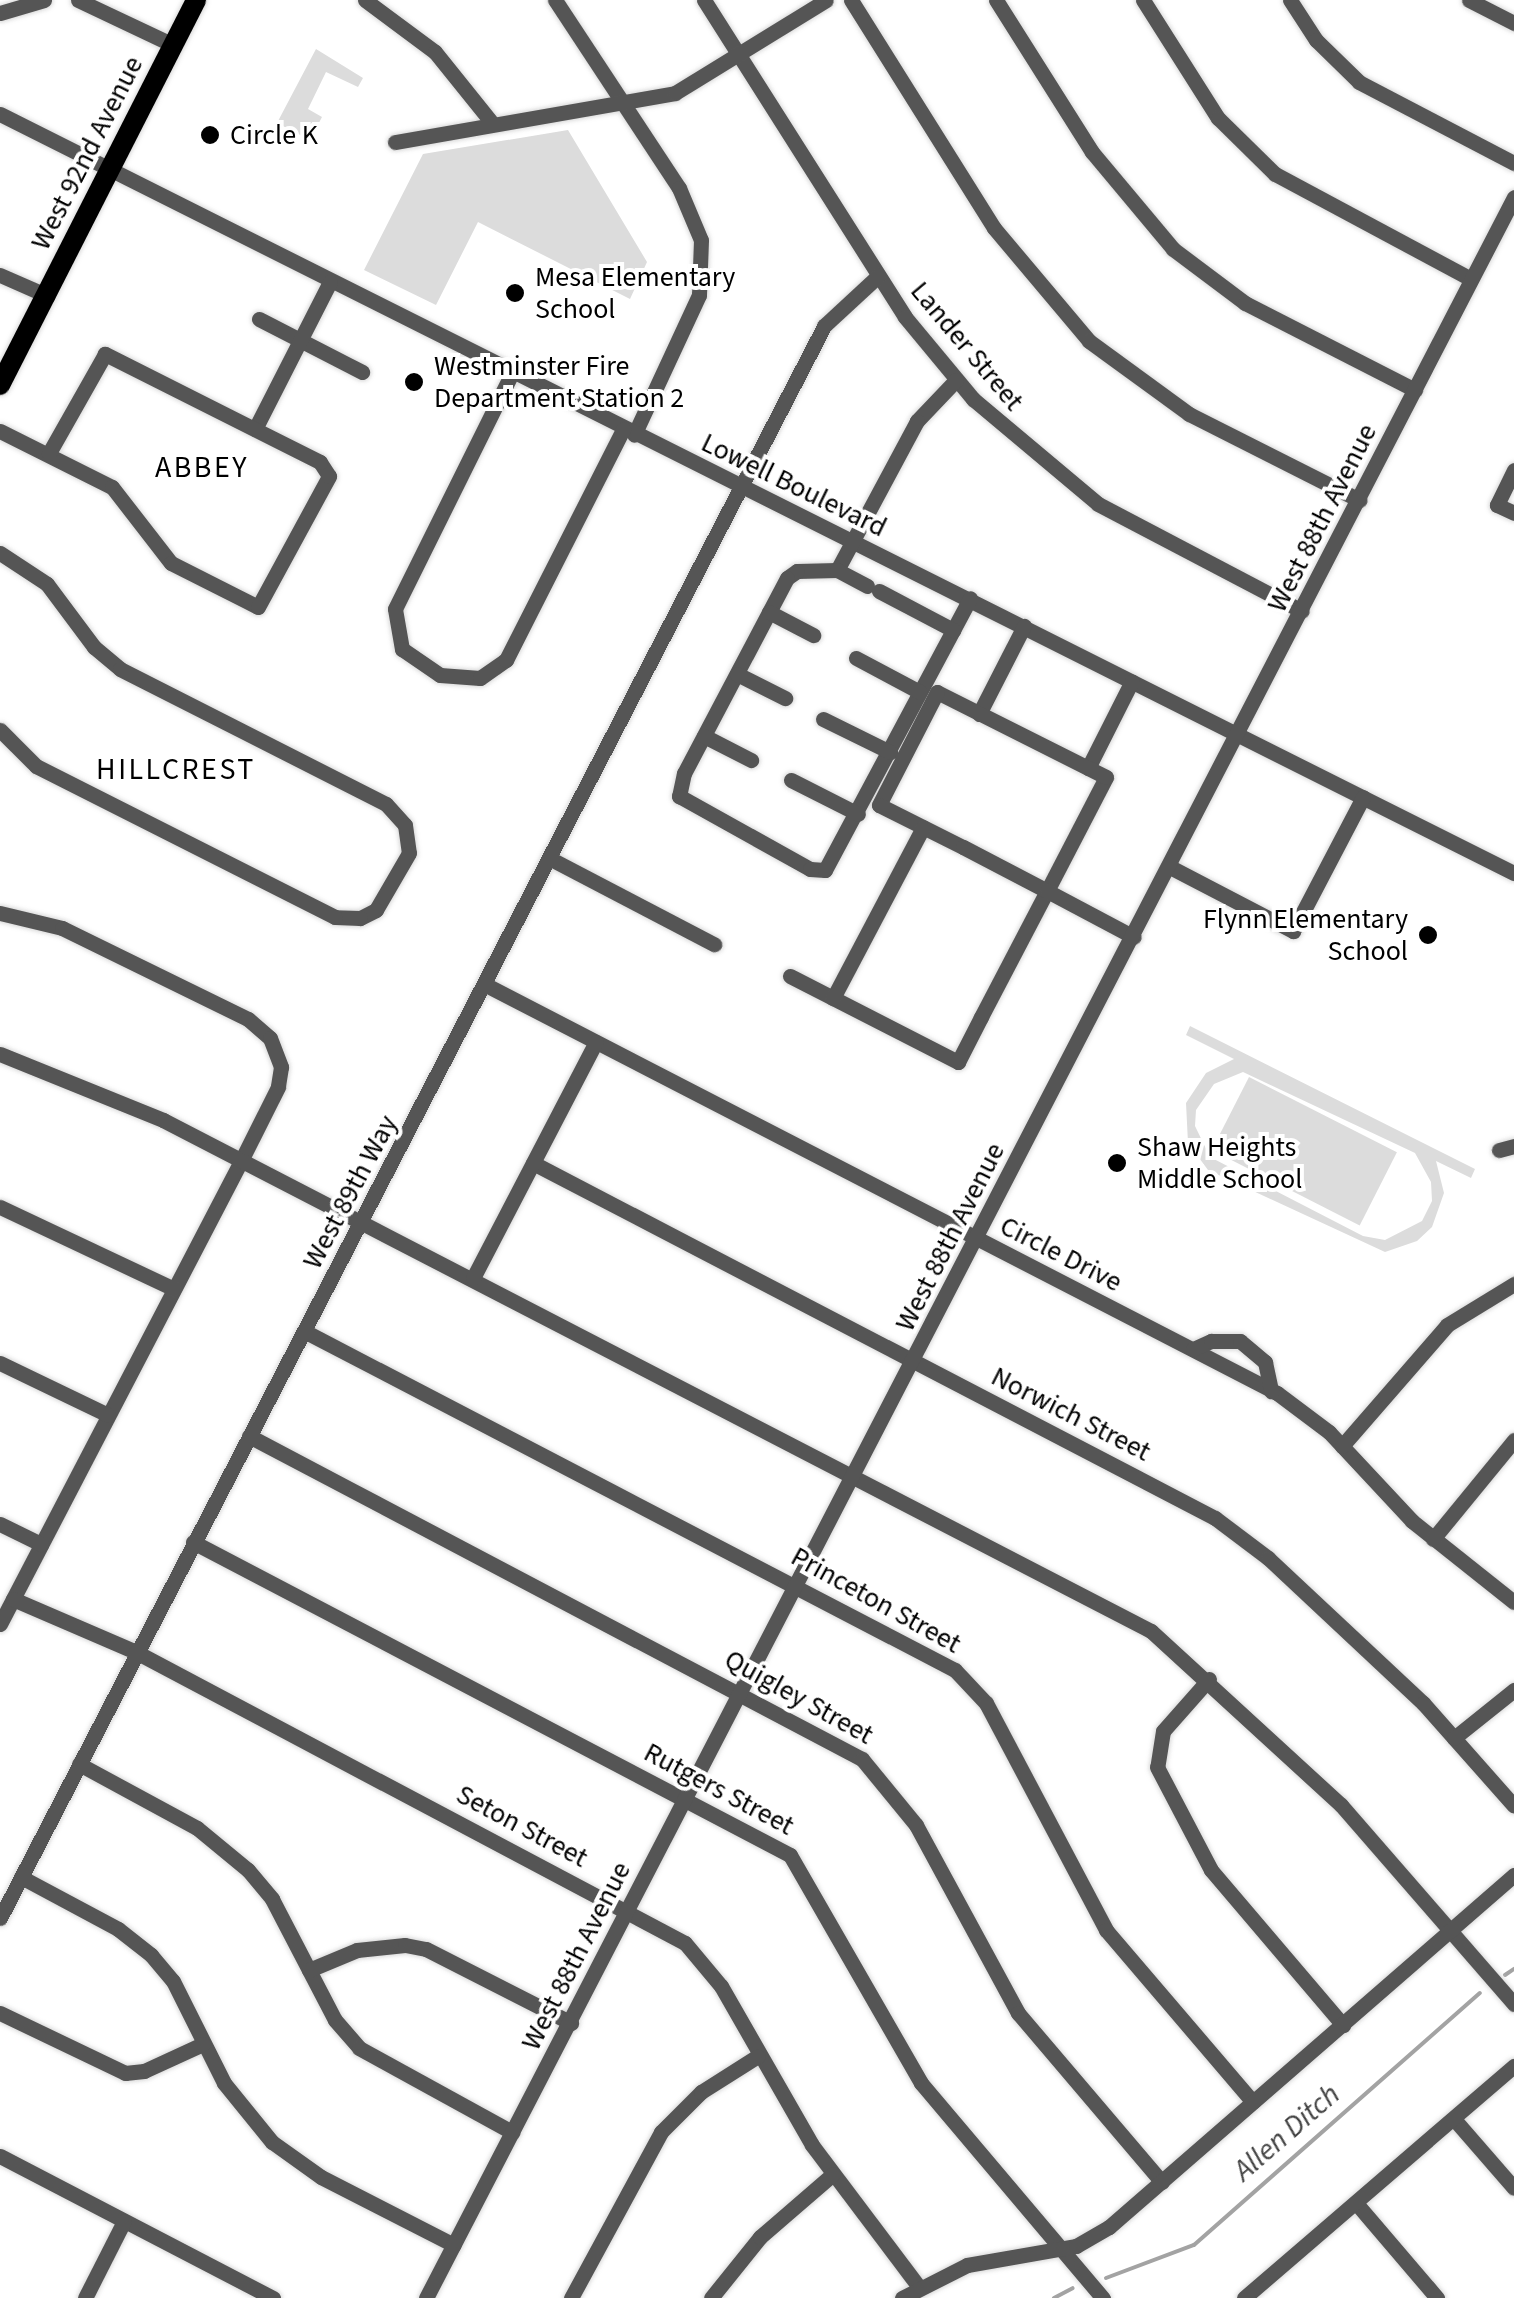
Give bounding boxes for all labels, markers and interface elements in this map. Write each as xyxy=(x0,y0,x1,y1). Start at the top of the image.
street label: West 92nd Avenue xyxy=(24,51,150,255)
place label: Circle K xyxy=(230,118,318,152)
marker: Circle K xyxy=(199,124,221,146)
place label: Mesa Elementary School xyxy=(535,260,735,326)
street label: Lander Street xyxy=(903,275,1031,417)
marker: Mesa Elementary School xyxy=(504,282,526,304)
place label: Westminster Fire Department Station 2 xyxy=(434,349,684,415)
marker: Westminster Fire Department Station 2 xyxy=(403,371,425,393)
street label: West 88th Avenue xyxy=(1260,418,1384,618)
street label: Lowell Boulevard xyxy=(696,426,892,544)
district label: ABBEY xyxy=(155,450,249,486)
district label: HILLCREST xyxy=(96,752,256,788)
place label: Flynn Elementary School xyxy=(1203,902,1408,968)
marker: Flynn Elementary School xyxy=(1417,924,1439,946)
street label: West 89th Way xyxy=(295,1110,405,1274)
place label: Shaw Heights Middle School xyxy=(1137,1130,1302,1196)
street label: West 88th Avenue xyxy=(888,1137,1012,1337)
marker: Shaw Heights Middle School xyxy=(1106,1152,1128,1174)
street label: Circle Drive xyxy=(994,1209,1128,1299)
street label: Norwich Street xyxy=(986,1359,1156,1469)
street label: Princeton Street xyxy=(785,1540,967,1660)
street label: Quigley Street xyxy=(719,1642,879,1752)
street label: Rutgers Street xyxy=(638,1735,800,1843)
street label: Seton Street xyxy=(451,1777,593,1875)
street label: West 88th Avenue xyxy=(514,1856,638,2056)
water label: Allen Ditch xyxy=(1226,2077,1348,2189)

